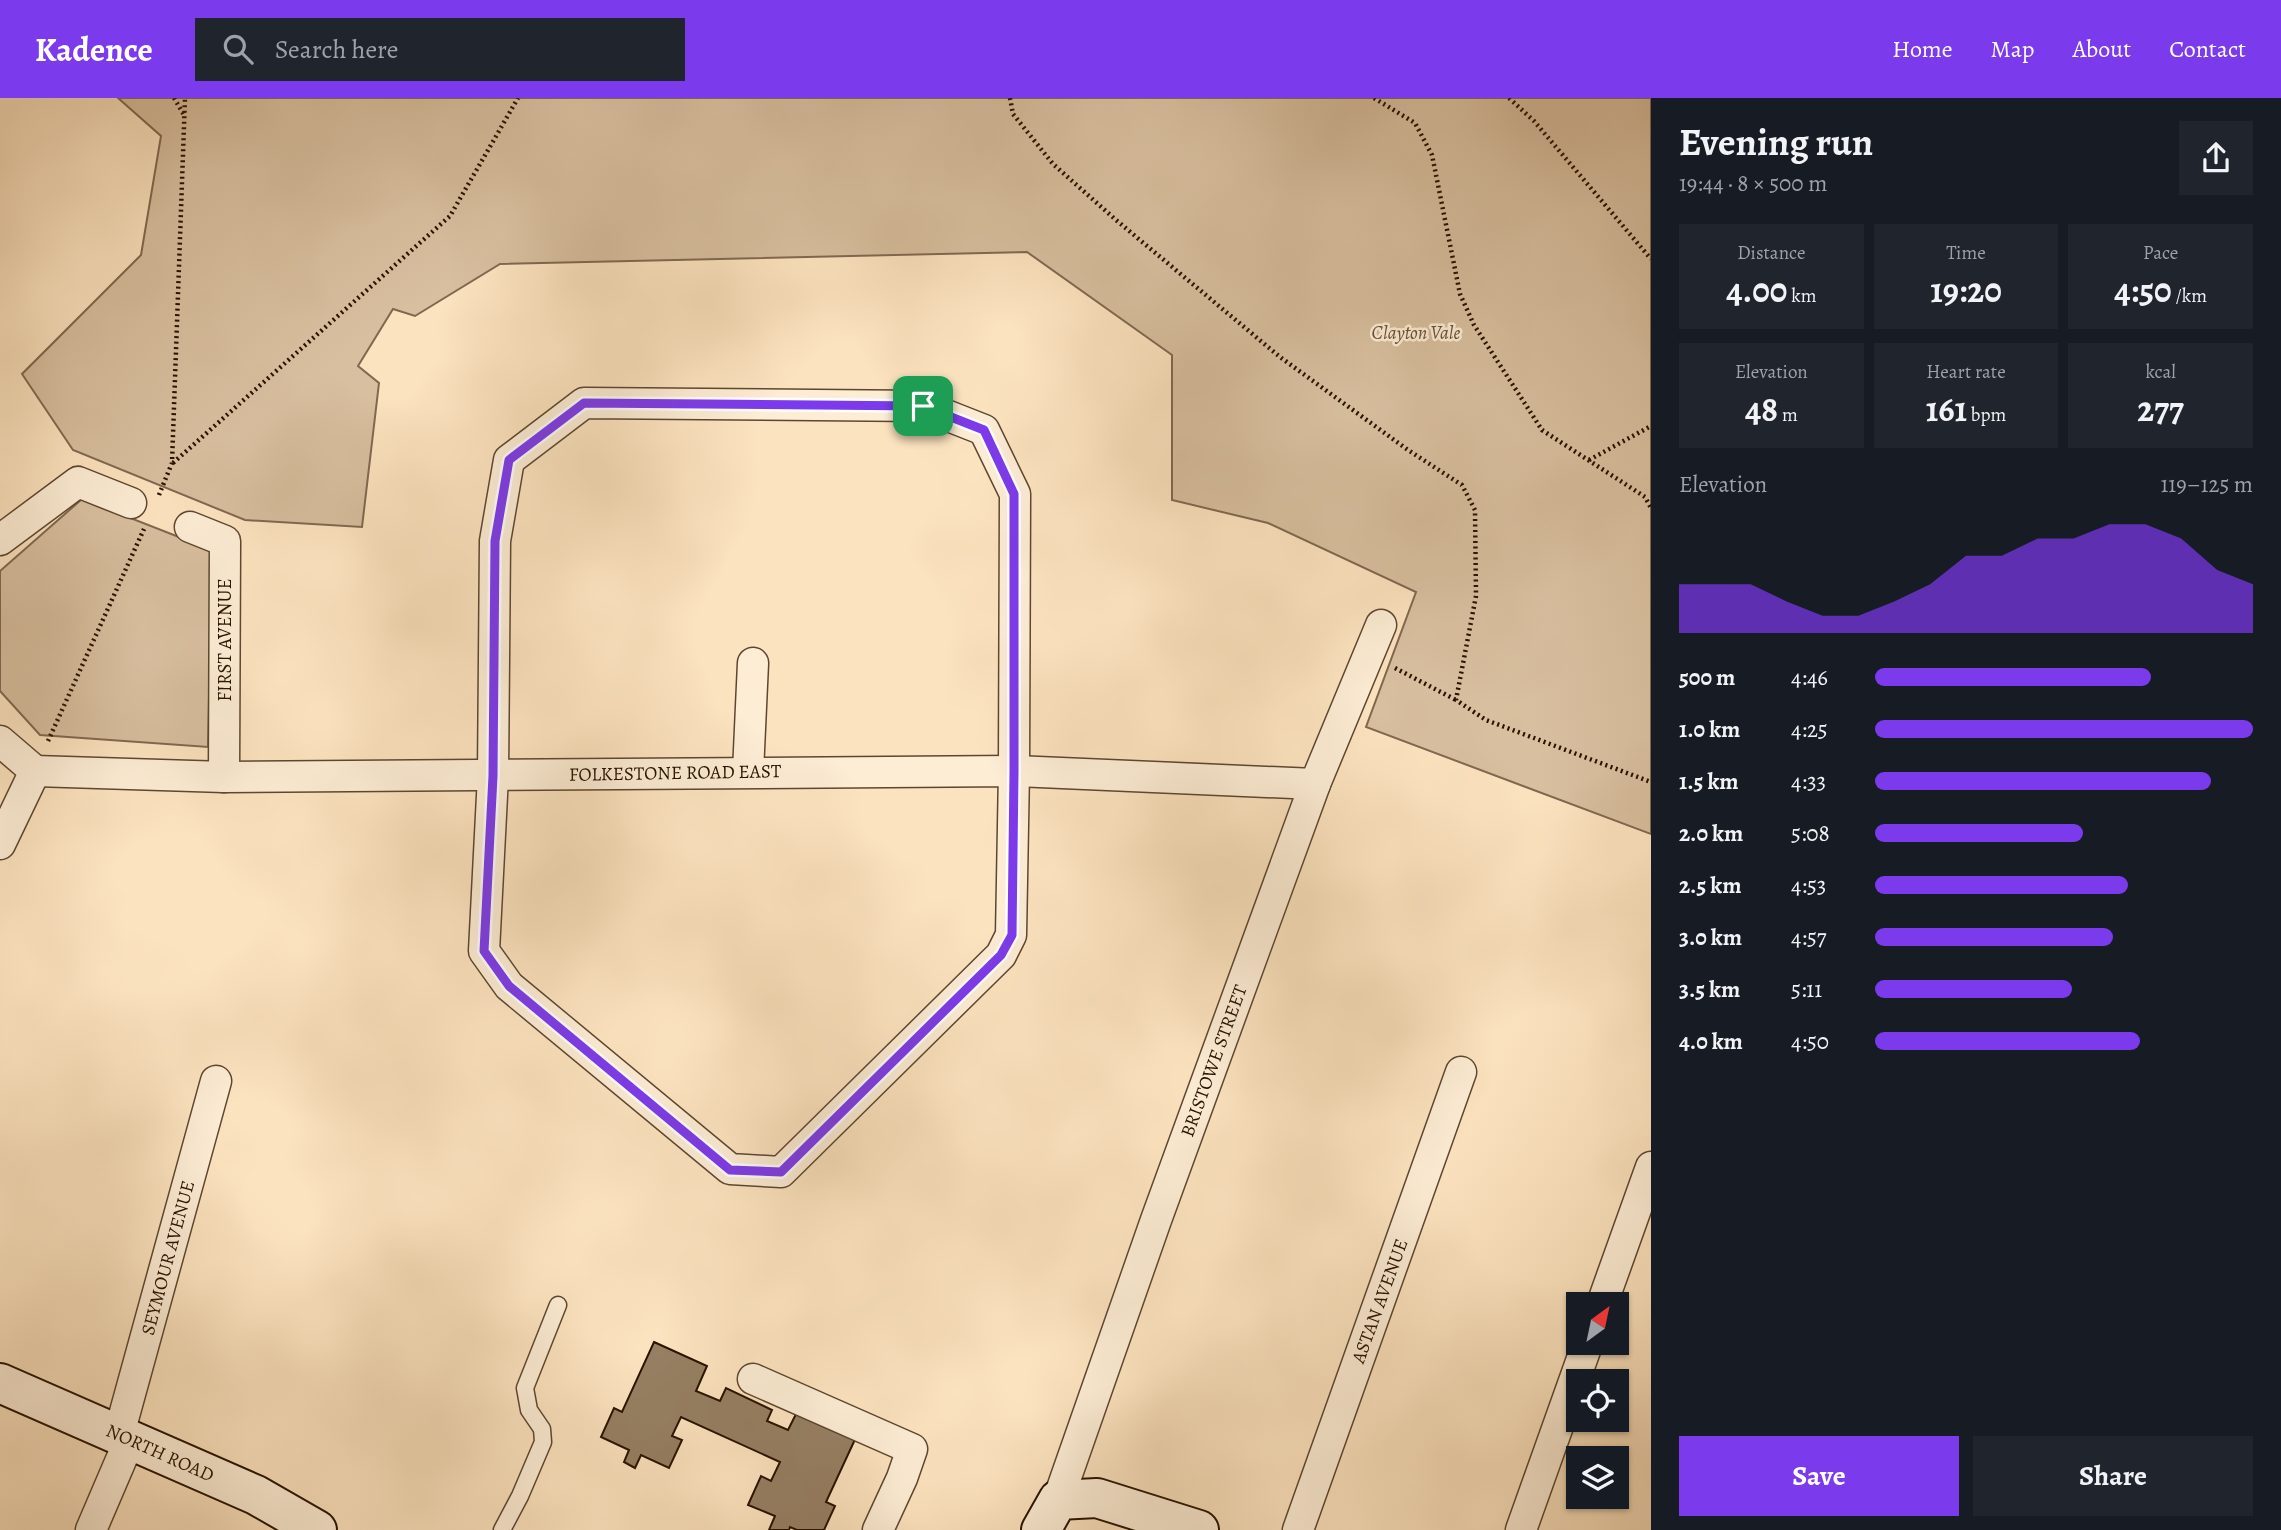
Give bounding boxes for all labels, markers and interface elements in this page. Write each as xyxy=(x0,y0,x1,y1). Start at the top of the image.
search box xyxy=(195,18,685,81)
text: Kadence xyxy=(35,27,153,72)
icon: search xyxy=(219,30,257,68)
text: Search here xyxy=(275,32,398,67)
text: Home xyxy=(1892,33,1953,65)
text: Map xyxy=(1991,33,2035,65)
text: About xyxy=(2073,33,2131,65)
text: Contact xyxy=(2169,33,2246,65)
text: Evening run xyxy=(1679,116,1873,168)
button: share xyxy=(2179,121,2253,195)
text: 19:44 · 8 × 500 m xyxy=(1679,168,1827,199)
text: Distance xyxy=(1737,240,1805,266)
text: Time xyxy=(1946,240,1986,266)
text: Pace xyxy=(2143,240,2178,266)
text: 4.00 xyxy=(1726,266,1787,314)
text: 19:20 xyxy=(1930,266,2002,314)
text: 4:50 xyxy=(2114,266,2172,314)
text: km xyxy=(1787,283,1816,309)
text: /km xyxy=(2172,283,2207,309)
park label: Clayton Vale xyxy=(1372,320,1461,346)
text: Elevation xyxy=(1735,359,1808,385)
text: Heart rate xyxy=(1926,359,2006,385)
text: kcal xyxy=(2145,359,2176,385)
pin xyxy=(893,376,953,436)
text: 48 xyxy=(1745,385,1778,433)
text: 161 xyxy=(1926,385,1967,433)
text: 277 xyxy=(2137,385,2184,433)
icon: arrive xyxy=(904,387,942,425)
text: m xyxy=(1778,402,1798,428)
text: bpm xyxy=(1967,402,2006,428)
text: Elevation xyxy=(1679,469,1767,500)
text: 119–125 m xyxy=(2160,469,2253,500)
street label: FIRST AVENUE xyxy=(212,578,238,702)
text: 500 m xyxy=(1679,662,1735,693)
text: 4:46 xyxy=(1791,662,1828,693)
text: 1.0 km xyxy=(1679,714,1740,745)
text: 4:25 xyxy=(1791,714,1828,745)
street label: FOLKESTONE ROAD EAST xyxy=(569,758,782,788)
text: 1.5 km xyxy=(1679,766,1739,797)
text: 4:33 xyxy=(1791,766,1826,797)
text: 2.0 km xyxy=(1679,818,1743,849)
text: 5:08 xyxy=(1791,818,1830,849)
text: 2.5 km xyxy=(1679,870,1741,901)
text: 4:53 xyxy=(1791,870,1826,901)
text: 3.0 km xyxy=(1679,922,1742,953)
text: 4:57 xyxy=(1791,922,1826,953)
text: 3.5 km xyxy=(1679,974,1740,1005)
text: 5:11 xyxy=(1791,974,1822,1005)
street label: BRISTOWE STREET xyxy=(1174,981,1254,1141)
text: 4.0 km xyxy=(1679,1026,1743,1057)
text: 4:50 xyxy=(1791,1026,1829,1057)
street label: SEYMOUR AVENUE xyxy=(135,1178,201,1338)
street label: ASTAN AVENUE xyxy=(1345,1235,1415,1368)
north arrow xyxy=(1566,1292,1629,1354)
map controls xyxy=(1566,1292,1629,1509)
button: locate xyxy=(1566,1369,1629,1432)
street label: NORTH ROAD xyxy=(102,1418,218,1488)
button: Save xyxy=(1679,1436,1959,1516)
button: Share xyxy=(1973,1436,2253,1516)
button: layers xyxy=(1566,1446,1629,1509)

